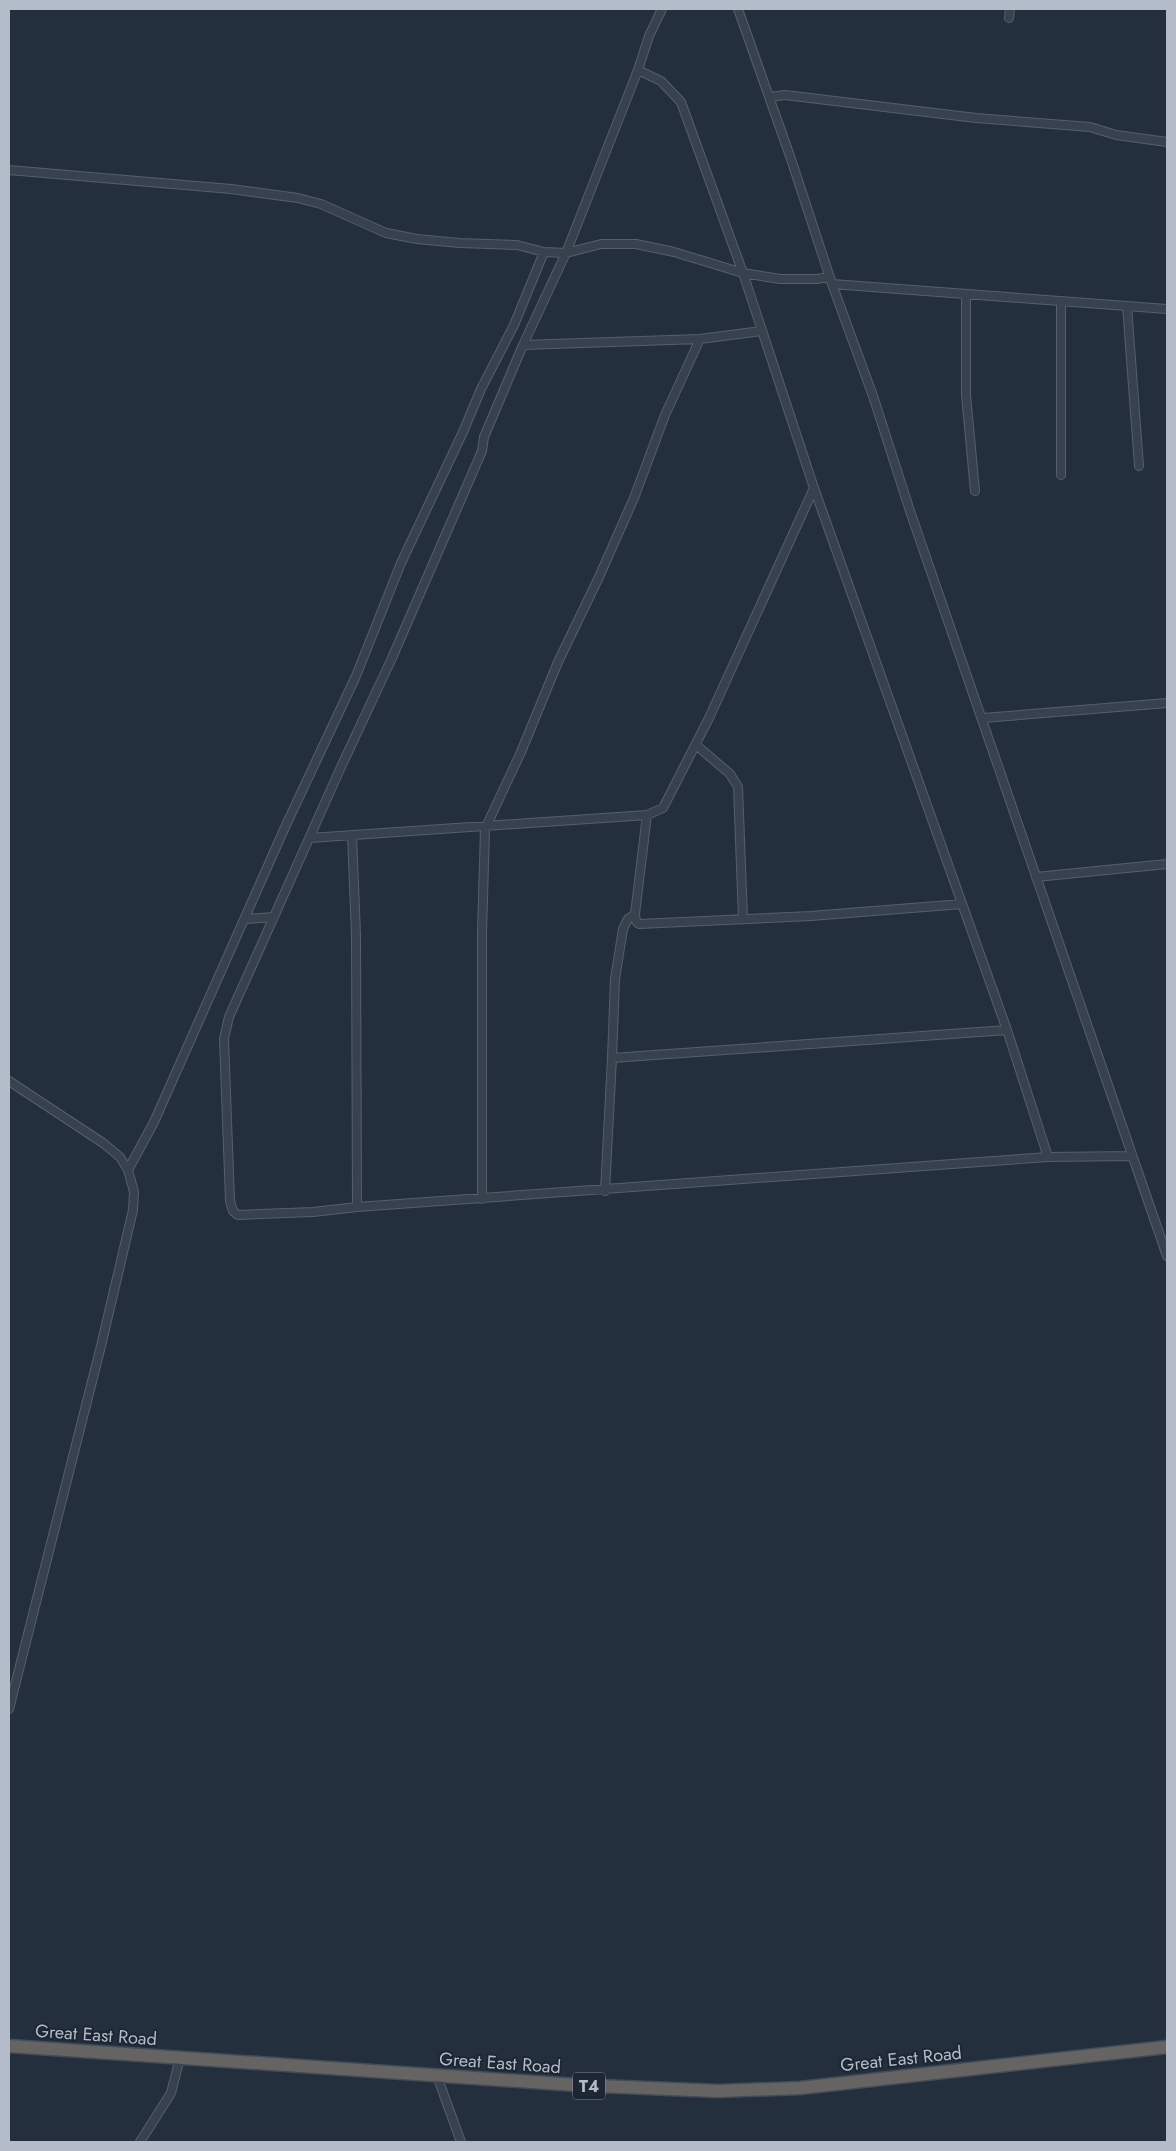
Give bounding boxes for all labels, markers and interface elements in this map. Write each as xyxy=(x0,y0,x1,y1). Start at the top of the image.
street label: Great East Road xyxy=(34,2018,158,2052)
street label: Great East Road xyxy=(839,2040,963,2078)
street label: Great East Road xyxy=(438,2046,562,2080)
road number: T4 xyxy=(573,2072,605,2100)

